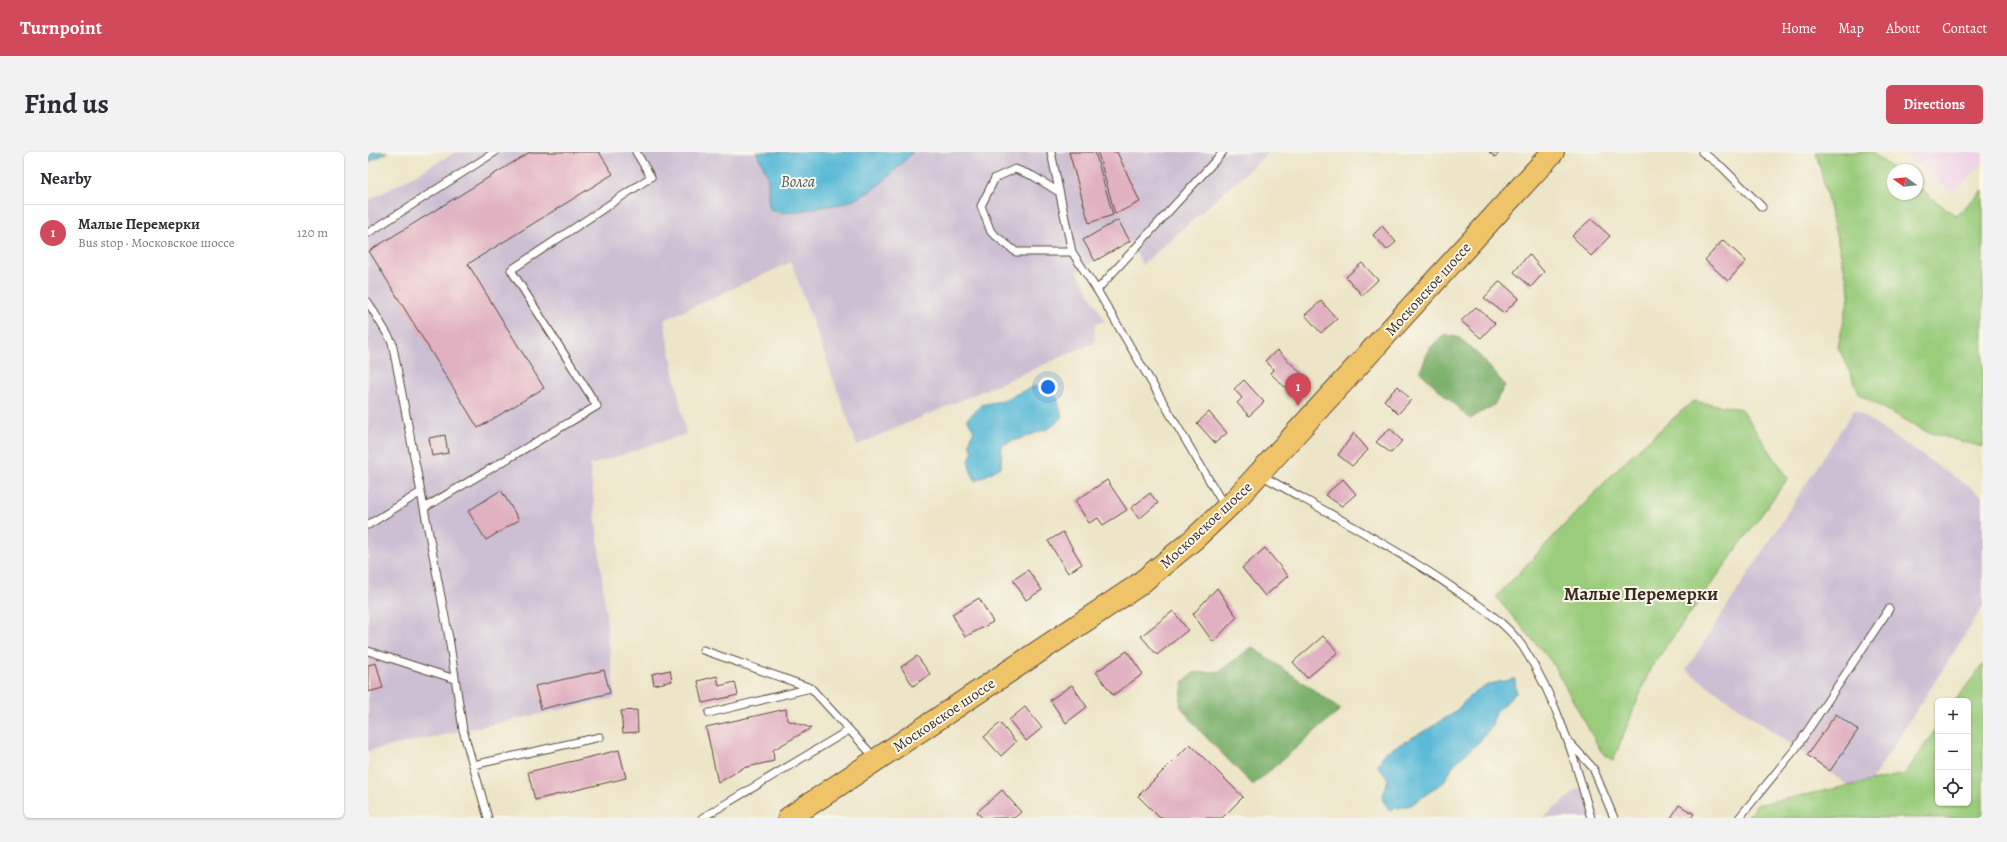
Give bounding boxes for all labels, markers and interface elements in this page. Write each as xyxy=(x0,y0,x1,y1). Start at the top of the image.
text: Turnpoint xyxy=(20,15,102,41)
text: Home xyxy=(1781,19,1816,38)
text: Map xyxy=(1838,19,1864,38)
text: About xyxy=(1886,19,1920,38)
text: Contact xyxy=(1942,19,1987,38)
text: Find us xyxy=(24,85,109,123)
button: Directions xyxy=(1886,85,1983,124)
north arrow xyxy=(1887,164,1923,200)
text: Nearby xyxy=(40,167,91,190)
water label: Волга xyxy=(781,171,815,193)
text: Малые Перемерки xyxy=(78,214,200,234)
text: 1 xyxy=(51,224,55,241)
text: 120 m xyxy=(297,224,328,241)
text: Bus stop · Московское шоссе xyxy=(78,234,235,251)
street label: Московское шоссе xyxy=(1381,238,1475,340)
pin: 1 xyxy=(1285,373,1311,406)
your location xyxy=(1038,377,1058,397)
street label: Московское шоссе xyxy=(1156,477,1257,573)
district label: Малые Перемерки xyxy=(1564,581,1718,607)
street label: Московское шоссе xyxy=(889,673,999,757)
map controls xyxy=(1935,698,1971,806)
button: + xyxy=(1935,698,1971,734)
button: − xyxy=(1935,734,1971,770)
button: locate xyxy=(1935,770,1971,806)

